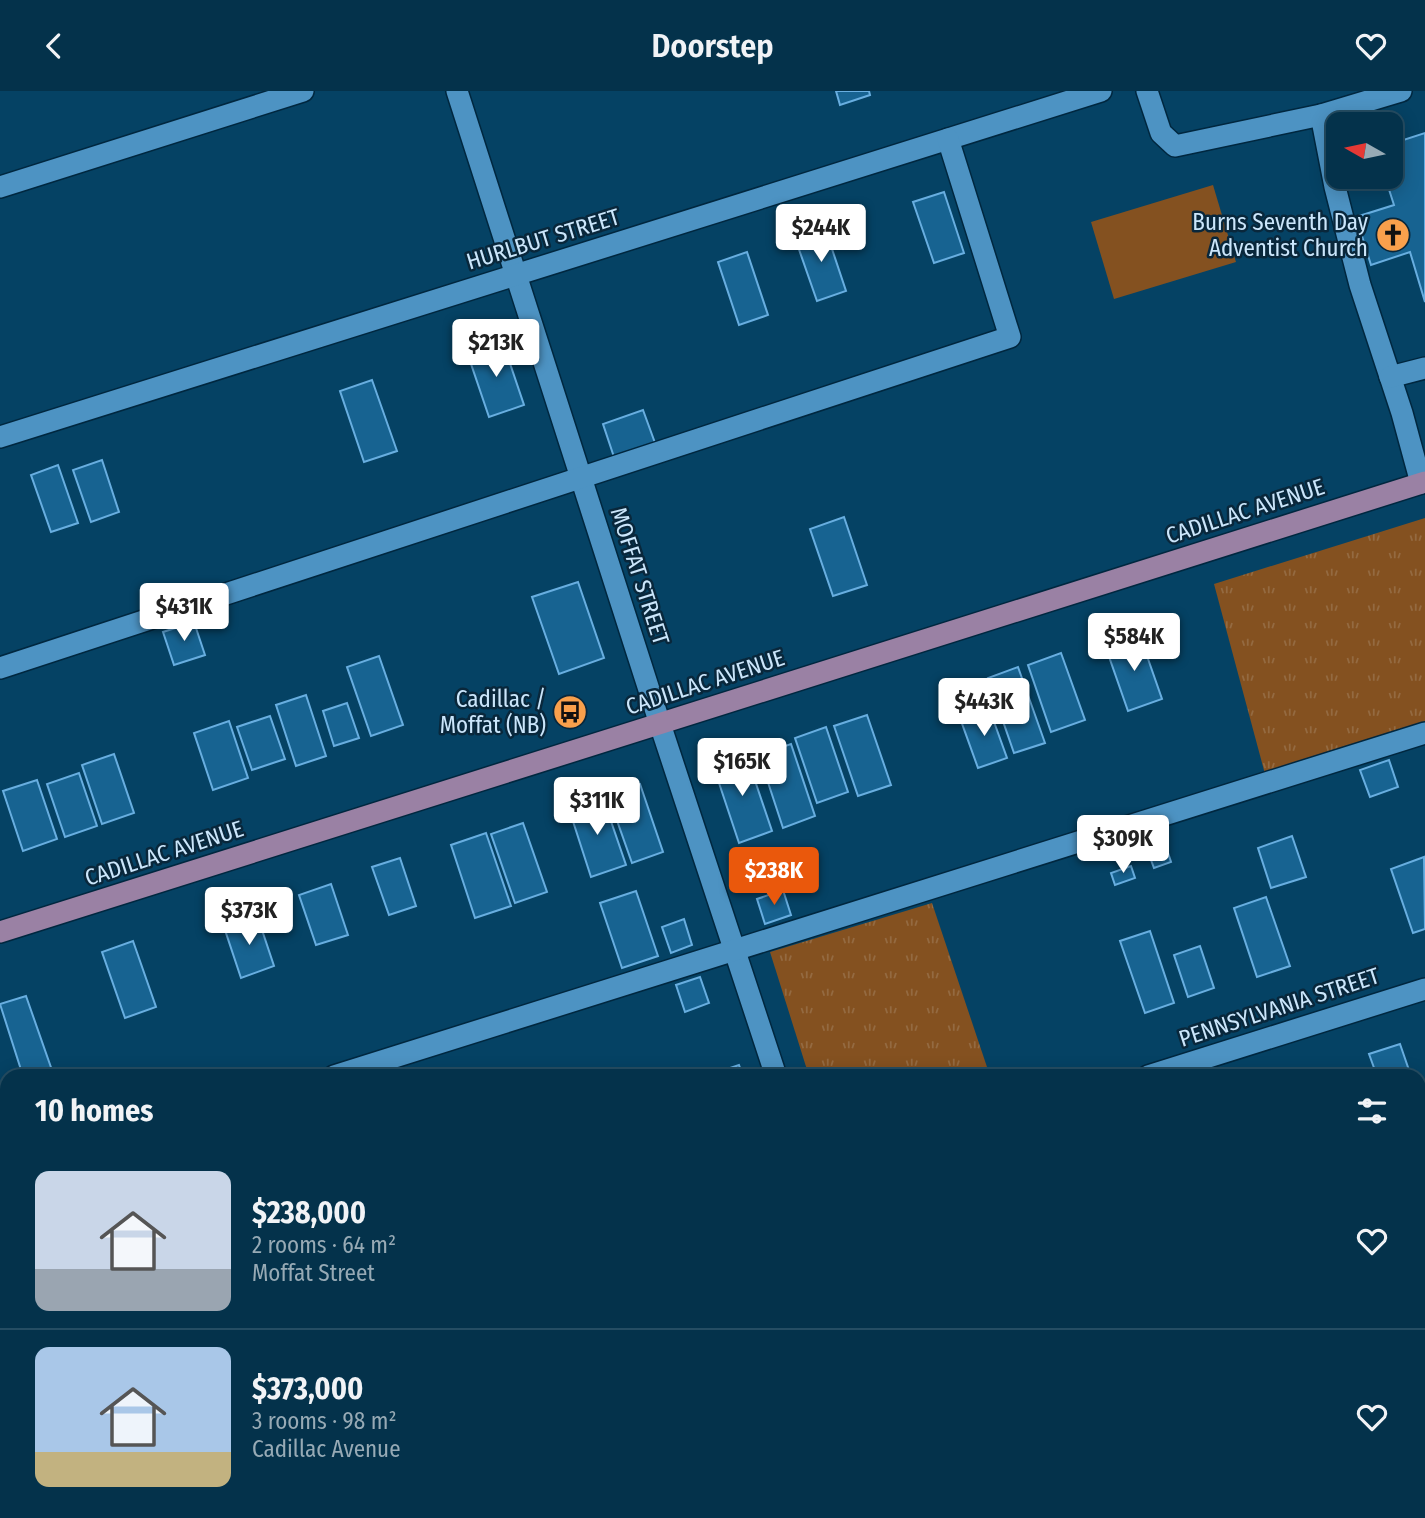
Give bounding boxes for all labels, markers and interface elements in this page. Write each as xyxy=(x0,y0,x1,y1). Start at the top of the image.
icon: back xyxy=(35,27,73,65)
text: Doorstep xyxy=(651,27,774,65)
icon: heart xyxy=(1352,27,1390,65)
north arrow xyxy=(1326,112,1404,189)
map controls xyxy=(1326,112,1403,189)
street label: HURLBUT STREET xyxy=(463,202,623,276)
pin: $244K xyxy=(772,205,870,264)
place label: Burns Seventh Day Adventist Church xyxy=(1192,208,1369,262)
text: $244K xyxy=(792,213,850,241)
church icon: Burns Seventh Day Adventist Church xyxy=(1374,216,1412,254)
pin: $213K xyxy=(447,320,545,379)
text: $213K xyxy=(468,328,524,356)
street label: CADILLAC AVENUE xyxy=(1162,472,1328,550)
street label: MOFFAT STREET xyxy=(605,504,675,649)
pin: $431K xyxy=(135,583,233,643)
text: $431K xyxy=(156,592,212,620)
pin: $584K xyxy=(1085,613,1183,673)
text: $584K xyxy=(1104,622,1164,650)
street label: CADILLAC AVENUE xyxy=(622,643,788,721)
pin: $443K xyxy=(935,679,1033,738)
place label: Cadillac / Moffat (NB) xyxy=(440,685,546,739)
text: $443K xyxy=(954,687,1014,715)
bus stop icon: Cadillac / Moffat (NB) xyxy=(551,693,589,731)
pin: $165K xyxy=(693,739,791,798)
text: $165K xyxy=(714,747,770,775)
pin: $311K xyxy=(548,777,646,837)
text: $311K xyxy=(570,786,624,814)
street label: CADILLAC AVENUE xyxy=(81,814,247,892)
pin: $309K xyxy=(1074,815,1172,875)
text: $309K xyxy=(1093,824,1153,852)
pin: $238K xyxy=(725,847,823,907)
text: $238K xyxy=(745,856,803,884)
pin: $373K xyxy=(200,887,298,947)
text: $373K xyxy=(221,896,277,924)
street label: PENNSYLVANIA STREET xyxy=(1175,961,1383,1053)
icon: filters xyxy=(1353,1092,1391,1130)
text: 10 homes xyxy=(35,1093,153,1129)
text: $238,000 xyxy=(252,1195,366,1231)
icon: home xyxy=(91,1199,175,1283)
icon: heart xyxy=(1353,1222,1391,1260)
text: 2 rooms · 64 m² xyxy=(252,1231,396,1259)
text: Moffat Street xyxy=(252,1259,375,1287)
text: $373,000 xyxy=(252,1371,363,1407)
icon: home xyxy=(91,1375,175,1459)
icon: heart xyxy=(1353,1398,1391,1436)
text: 3 rooms · 98 m² xyxy=(252,1407,397,1435)
text: Cadillac Avenue xyxy=(252,1435,401,1463)

